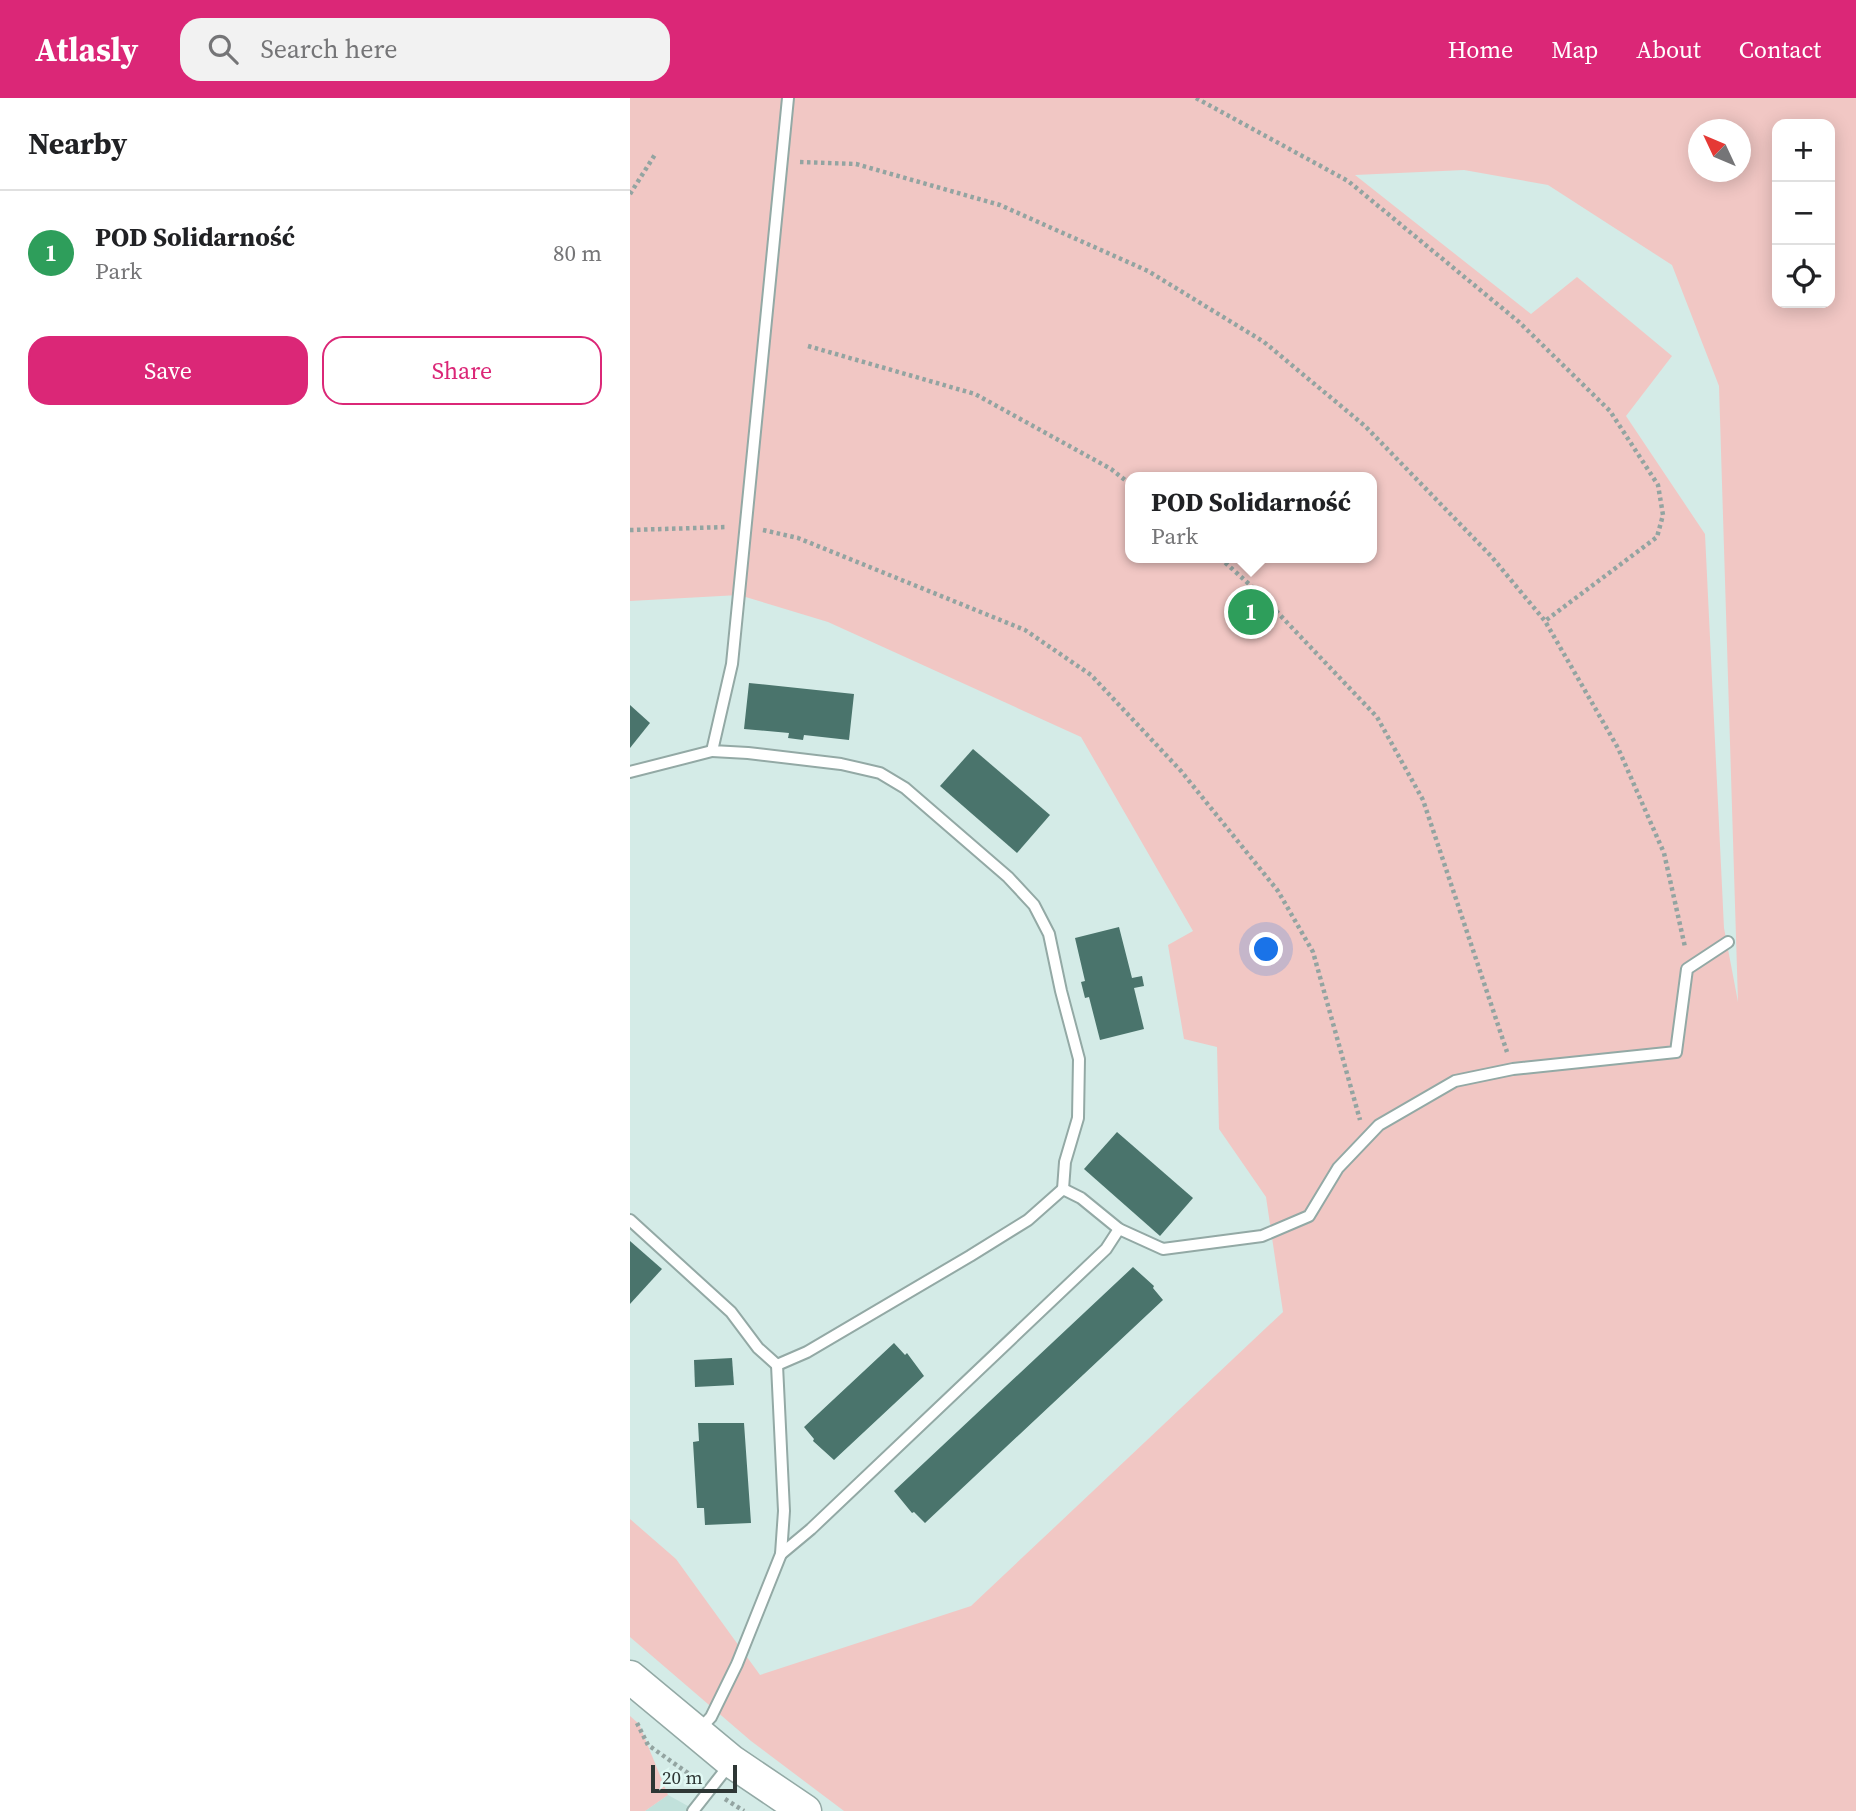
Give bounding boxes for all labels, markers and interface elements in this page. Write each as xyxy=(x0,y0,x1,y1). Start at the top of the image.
search box xyxy=(180,18,670,81)
text: Atlasly xyxy=(35,27,138,72)
icon: search xyxy=(204,30,242,68)
text: Search here xyxy=(260,31,398,67)
text: Home xyxy=(1448,33,1513,66)
text: Map xyxy=(1551,33,1598,66)
text: About xyxy=(1636,33,1701,66)
text: Contact xyxy=(1739,33,1821,66)
north arrow xyxy=(1688,119,1751,182)
map controls xyxy=(1772,119,1835,308)
button: + xyxy=(1772,119,1835,182)
text: Nearby xyxy=(28,123,127,164)
button: − xyxy=(1772,182,1835,245)
text: POD Solidarność xyxy=(95,219,295,255)
text: 1 xyxy=(45,237,57,269)
text: 80 m xyxy=(553,237,602,269)
button: locate xyxy=(1772,245,1835,308)
text: Park xyxy=(95,255,142,287)
button: Save xyxy=(28,336,308,405)
button: Share xyxy=(322,336,602,405)
popup xyxy=(1125,472,1377,563)
text: POD Solidarność xyxy=(1151,484,1351,520)
text: Park xyxy=(1151,520,1198,552)
pin: 1 xyxy=(1228,586,1274,638)
your location xyxy=(1249,932,1283,966)
scale bar xyxy=(651,1762,737,1794)
text: 20 m xyxy=(662,1764,703,1790)

